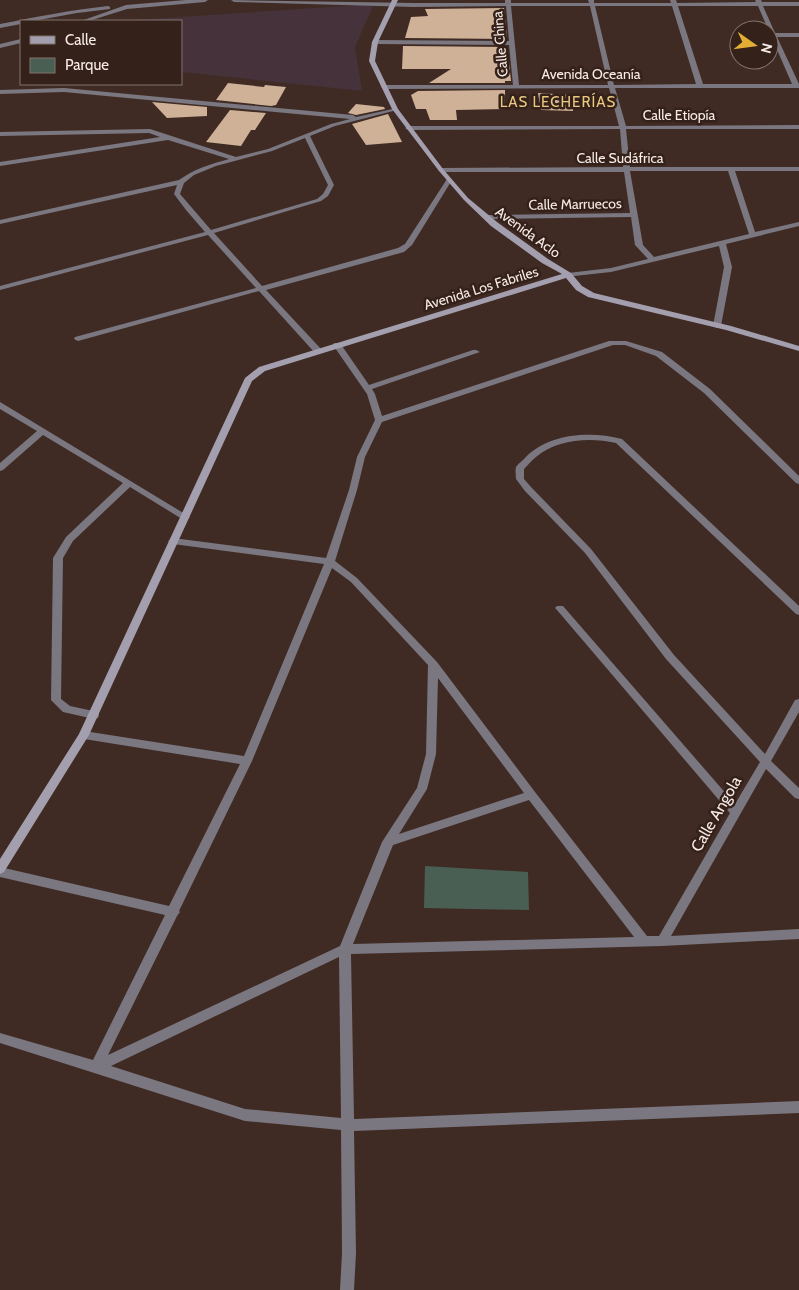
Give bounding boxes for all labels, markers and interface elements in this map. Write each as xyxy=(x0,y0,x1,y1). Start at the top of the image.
street label: Calle China xyxy=(488,10,512,78)
legend xyxy=(20,20,182,85)
north arrow xyxy=(729,20,779,70)
text: Calle xyxy=(65,31,96,49)
text: N xyxy=(757,41,777,55)
text: Parque xyxy=(65,56,109,74)
street label: Avenida Oceanía xyxy=(542,65,641,83)
district label: LAS LECHERÍAS xyxy=(500,92,616,111)
street label: Calle Etiopía xyxy=(643,106,716,124)
street label: Calle Sudáfrica xyxy=(576,149,664,167)
street label: Calle Marruecos xyxy=(528,194,622,214)
street label: Avenida Aclo xyxy=(492,202,564,262)
street label: Avenida Los Fabriles xyxy=(422,262,541,314)
street label: Calle Angola xyxy=(687,773,745,855)

